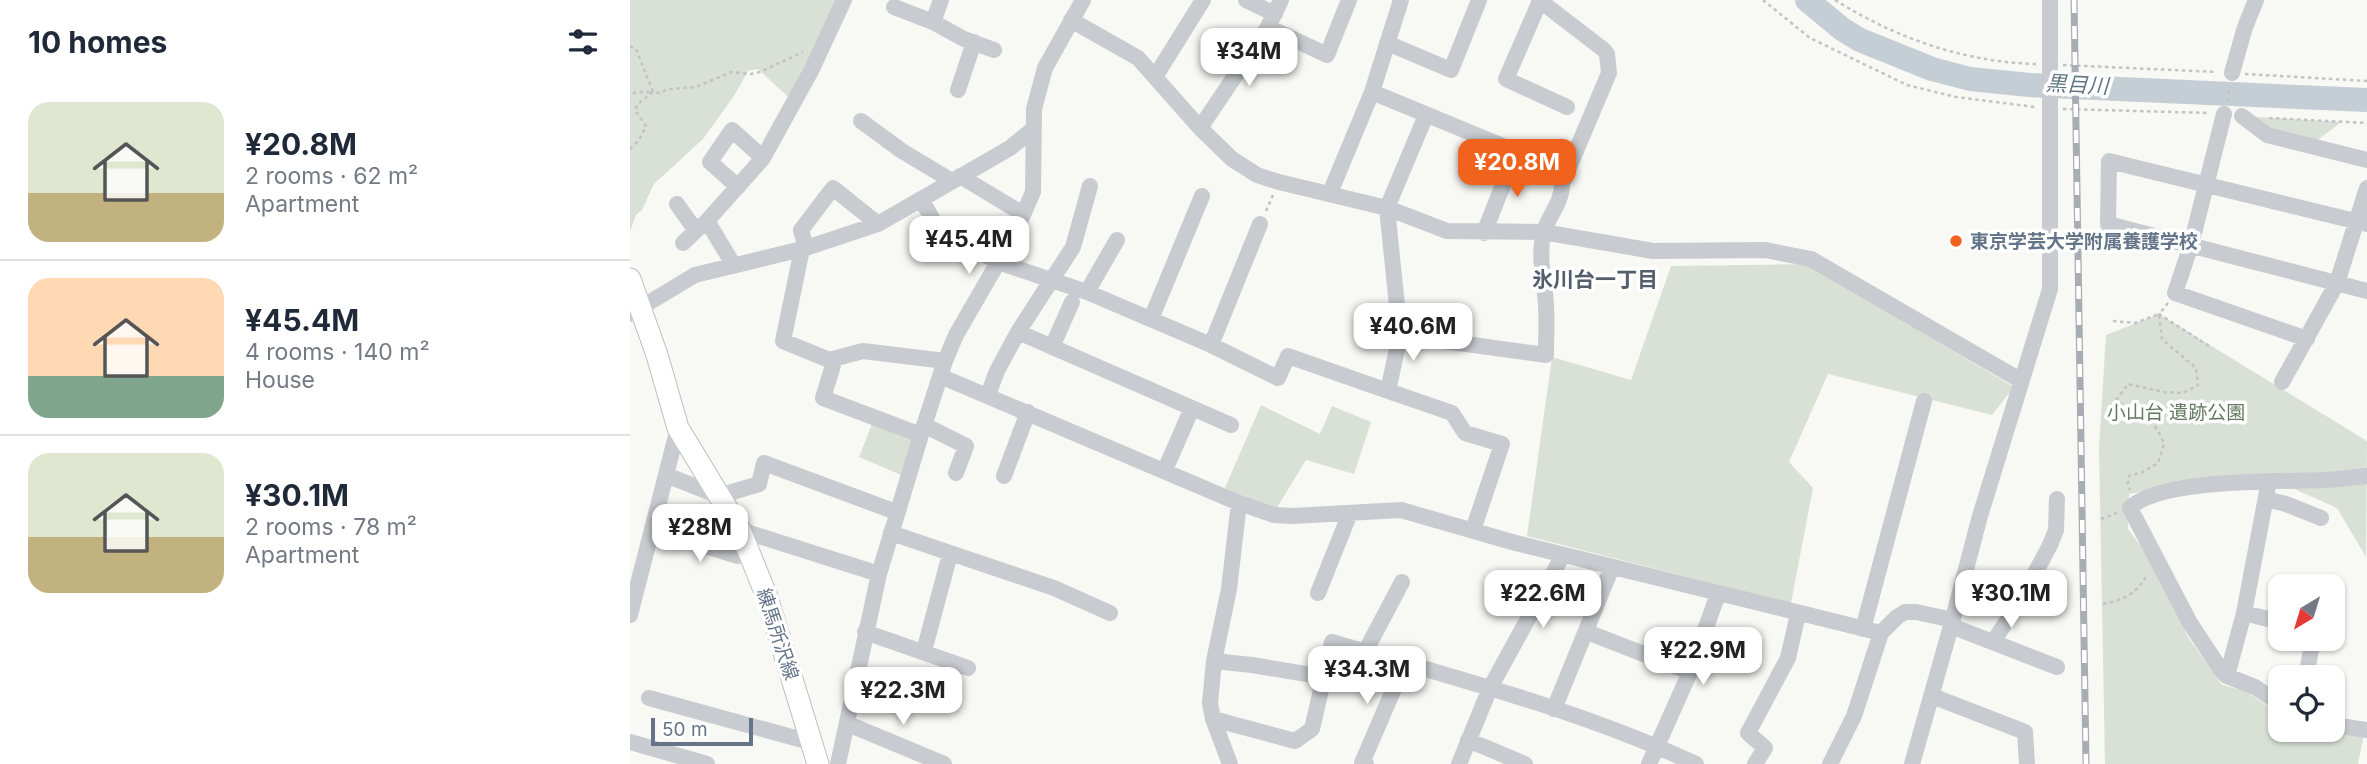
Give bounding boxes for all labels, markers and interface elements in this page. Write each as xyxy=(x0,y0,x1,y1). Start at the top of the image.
icon: filters xyxy=(564,23,602,61)
text: 10 homes xyxy=(28,24,167,60)
pin: ¥34M xyxy=(1208,28,1290,88)
text: ¥34M xyxy=(1217,37,1281,65)
water label: 黒目川 xyxy=(2045,70,2111,99)
text: ¥20.8M xyxy=(245,126,357,162)
icon: home xyxy=(84,130,168,214)
pin: ¥20.8M xyxy=(1460,140,1574,199)
text: ¥20.8M xyxy=(1474,148,1560,176)
text: 2 rooms · 62 m² xyxy=(245,162,418,190)
text: Apartment xyxy=(245,190,359,218)
pin: ¥45.4M xyxy=(912,216,1026,276)
text: ¥45.4M xyxy=(925,225,1013,253)
place label: 東京学芸大学附属養護学校 xyxy=(1970,230,2198,253)
marker: 東京学芸大学附属養護学校 xyxy=(1948,233,1964,249)
district label: 氷川台一丁目 xyxy=(1532,267,1658,292)
text: ¥45.4M xyxy=(245,302,359,338)
pin: ¥40.6M xyxy=(1356,304,1470,363)
icon: home xyxy=(84,306,168,390)
text: ¥40.6M xyxy=(1370,312,1456,340)
text: 4 rooms · 140 m² xyxy=(245,338,430,366)
text: House xyxy=(245,366,315,394)
park label: 小山台 遺跡公園 xyxy=(2107,401,2245,424)
text: ¥30.1M xyxy=(245,477,349,513)
icon: home xyxy=(84,481,168,565)
pin: ¥28M xyxy=(659,504,741,564)
text: 2 rooms · 78 m² xyxy=(245,513,417,541)
text: ¥28M xyxy=(668,513,732,541)
text: Apartment xyxy=(245,541,359,569)
pin: ¥22.6M xyxy=(1486,570,1600,630)
pin: ¥30.1M xyxy=(1954,570,2068,630)
north arrow xyxy=(2268,574,2345,651)
map controls xyxy=(2268,574,2345,742)
text: ¥22.6M xyxy=(1500,579,1586,607)
text: ¥30.1M xyxy=(1971,579,2051,607)
street label: 練馬所沢線 xyxy=(752,585,803,683)
pin: ¥22.9M xyxy=(1646,628,1760,687)
text: ¥22.9M xyxy=(1660,636,1746,664)
pin: ¥34.3M xyxy=(1310,646,1424,706)
text: ¥34.3M xyxy=(1324,655,1410,683)
button: locate xyxy=(2268,665,2345,742)
pin: ¥22.3M xyxy=(846,668,960,727)
text: ¥22.3M xyxy=(860,676,946,704)
scale bar xyxy=(651,715,752,747)
text: 50 m xyxy=(662,718,708,741)

